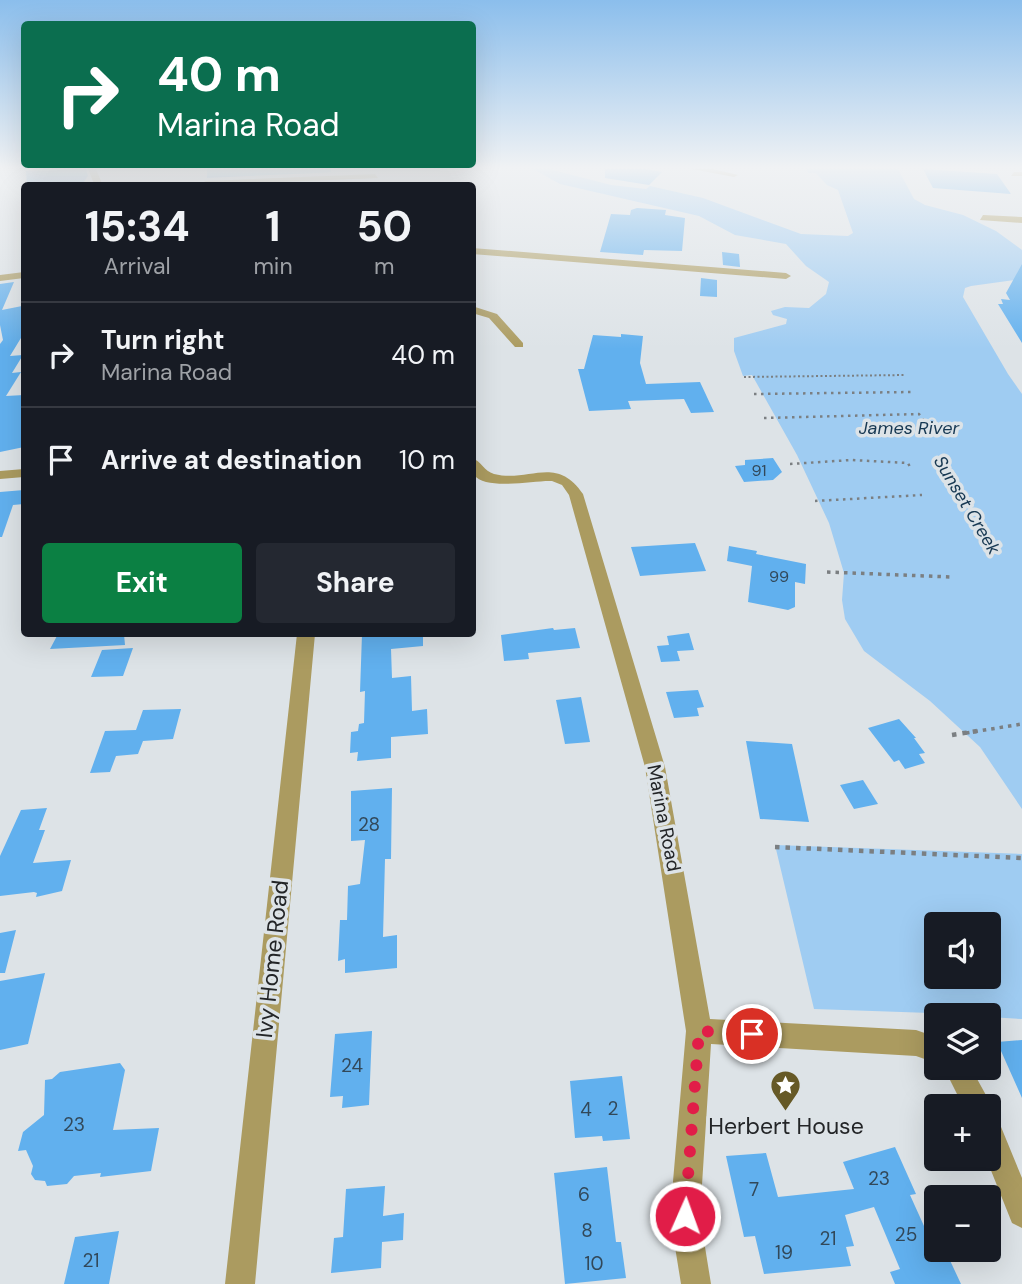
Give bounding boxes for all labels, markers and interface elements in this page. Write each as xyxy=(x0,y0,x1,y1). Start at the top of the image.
text: 40 m xyxy=(157,42,281,106)
icon: right xyxy=(42,49,133,140)
text: Marina Road xyxy=(157,104,340,146)
text: 15:34 xyxy=(85,199,190,254)
text: 1 xyxy=(265,199,281,254)
text: 50 xyxy=(356,199,412,254)
text: Arrival xyxy=(104,251,171,281)
text: min xyxy=(253,251,293,281)
text: m xyxy=(374,251,395,281)
text: Turn right xyxy=(101,323,225,357)
icon: right xyxy=(42,336,80,374)
text: 40 m xyxy=(391,338,455,372)
text: Marina Road xyxy=(101,357,232,387)
water label: James River xyxy=(859,416,961,440)
icon: arrive xyxy=(42,441,80,479)
text: Arrive at destination xyxy=(101,443,362,477)
text: 10 m xyxy=(399,443,455,477)
water label: Sunset Creek xyxy=(928,451,1006,560)
house number: 91 xyxy=(752,460,766,481)
button: Exit xyxy=(42,543,242,623)
button: Share xyxy=(256,543,455,623)
house number: 99 xyxy=(769,566,789,587)
street label: Marina Road xyxy=(641,762,687,874)
house number: 28 xyxy=(358,812,380,837)
street label: Ivy Home Road xyxy=(249,878,295,1040)
map controls xyxy=(924,912,1001,1262)
button: sound xyxy=(924,912,1001,989)
button: layers xyxy=(924,1003,1001,1080)
pin xyxy=(722,1004,782,1064)
icon: arrive xyxy=(733,1015,771,1053)
house number: 24 xyxy=(341,1053,363,1078)
place icon: Herbert House xyxy=(769,1068,803,1112)
button: + xyxy=(924,1094,1001,1171)
house number: 2 xyxy=(608,1096,619,1121)
house number: 4 xyxy=(580,1097,592,1122)
place label: Herbert House xyxy=(708,1111,864,1141)
house number: 23 xyxy=(63,1112,85,1137)
house number: 23 xyxy=(868,1166,890,1191)
house number: 7 xyxy=(749,1177,759,1202)
position arrow xyxy=(648,1179,722,1253)
house number: 6 xyxy=(578,1182,590,1207)
button: − xyxy=(924,1185,1001,1262)
house number: 8 xyxy=(581,1218,593,1243)
house number: 25 xyxy=(895,1222,917,1247)
house number: 21 xyxy=(820,1226,836,1251)
house number: 19 xyxy=(775,1240,793,1265)
house number: 21 xyxy=(83,1248,99,1273)
house number: 10 xyxy=(585,1251,603,1276)

